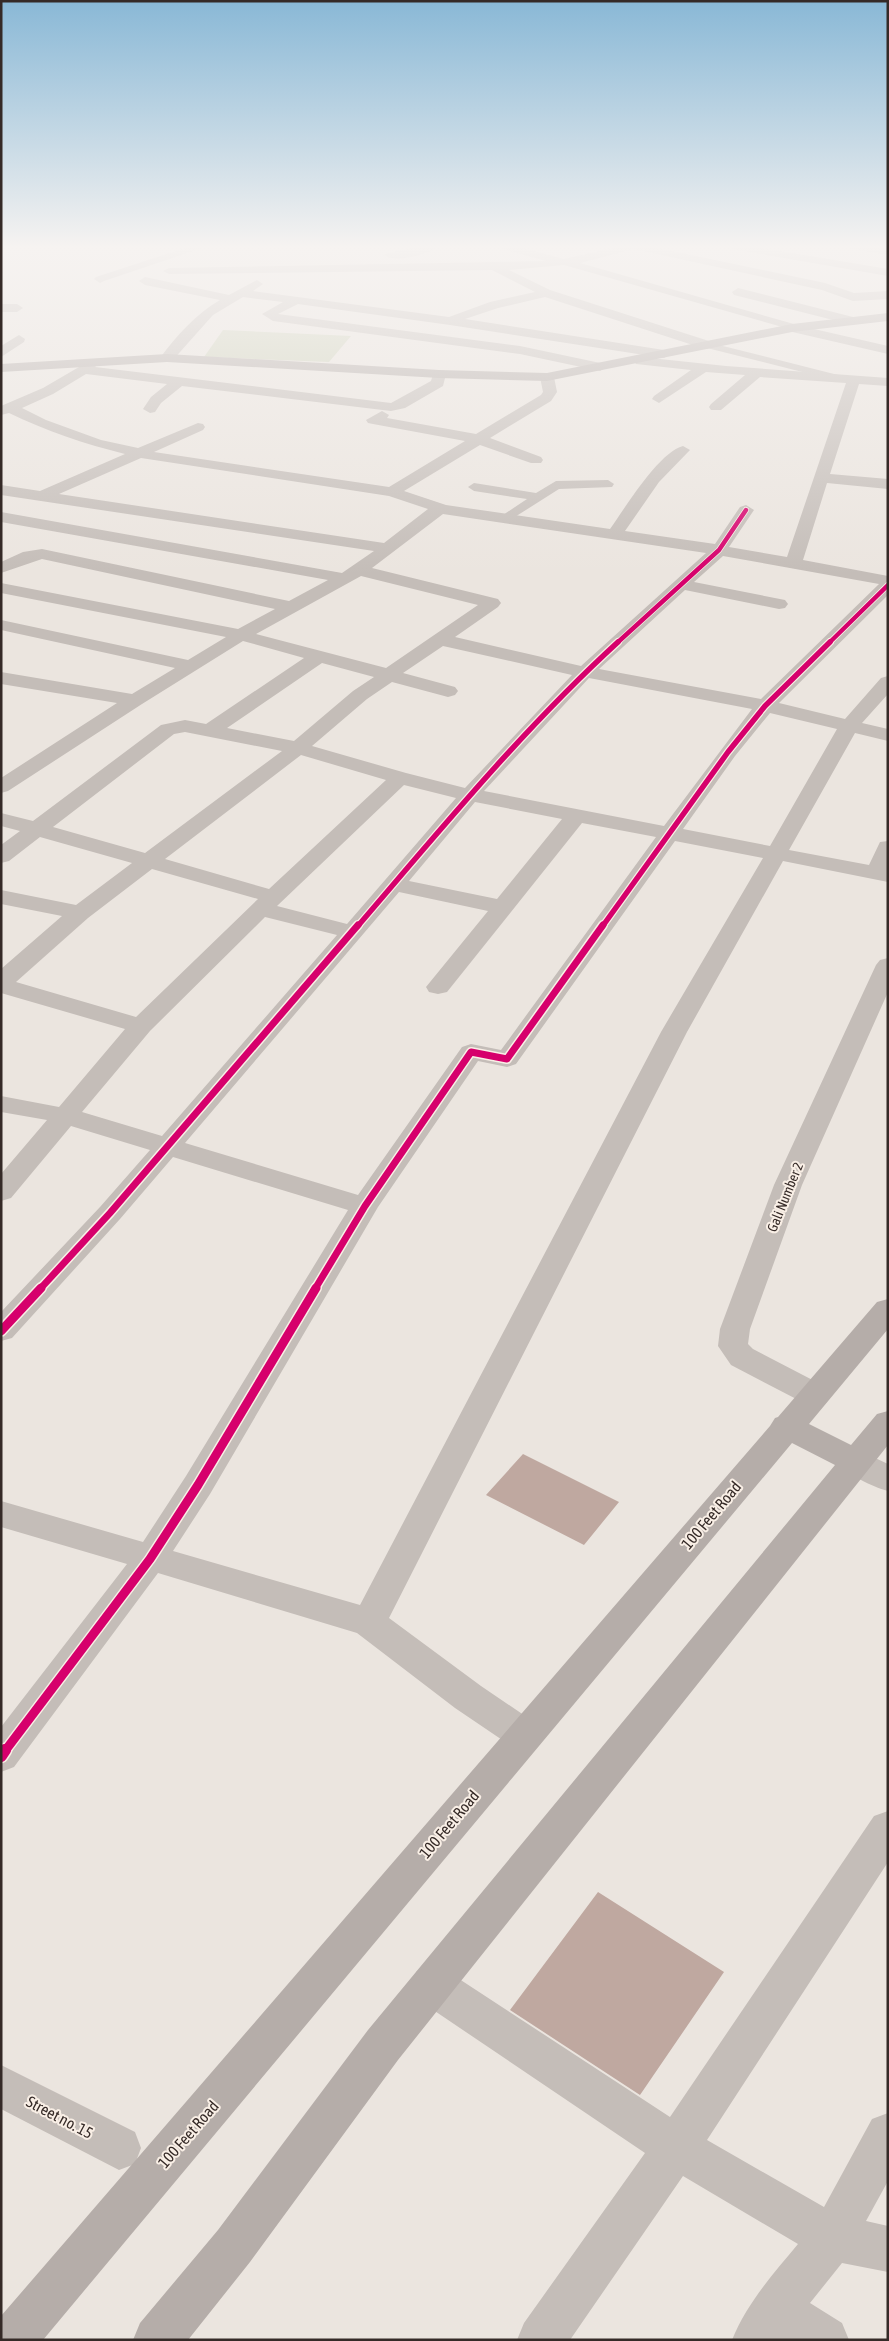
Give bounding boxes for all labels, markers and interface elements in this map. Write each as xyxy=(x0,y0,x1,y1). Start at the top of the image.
street label: Gali Number 2 xyxy=(764,1160,806,1234)
street label: 100 Feet Road xyxy=(678,1478,744,1552)
street label: 100 Feet Road xyxy=(416,1787,482,1861)
street label: Street no. 15 xyxy=(24,2092,96,2142)
street label: 100 Feet Road xyxy=(154,2097,222,2171)

